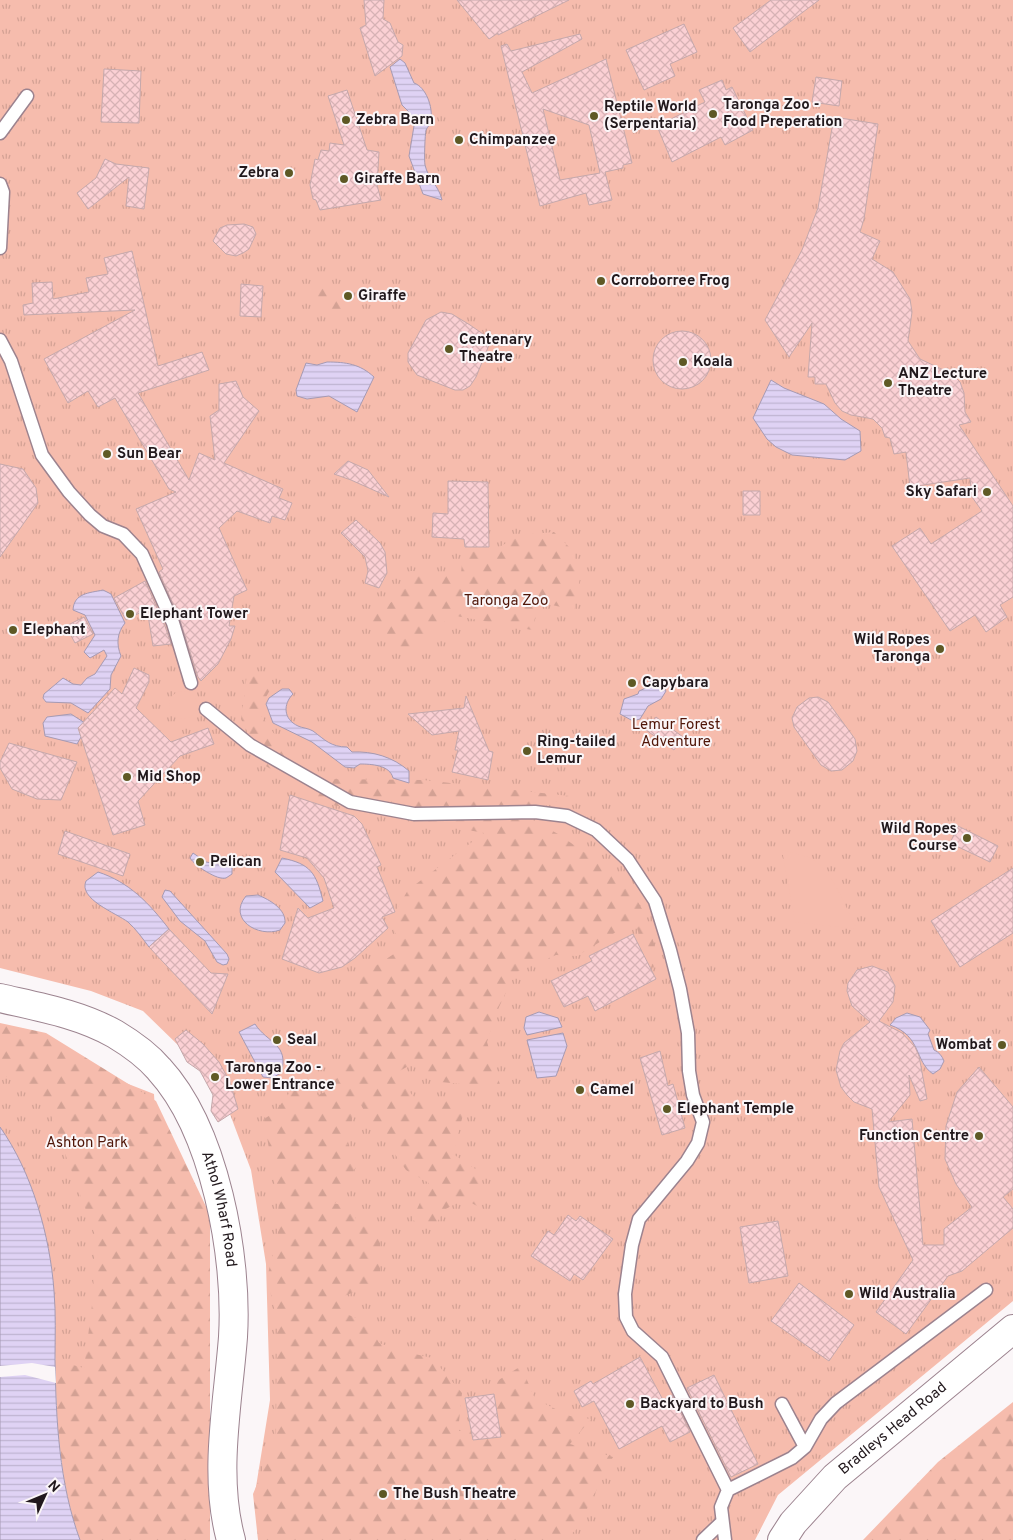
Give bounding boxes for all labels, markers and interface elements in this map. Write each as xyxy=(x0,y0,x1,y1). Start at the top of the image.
place label: Taronga Zoo - Food Preperation xyxy=(723,96,842,132)
place label: Reptile World (Serpentaria) xyxy=(604,98,697,134)
marker: Taronga Zoo - Food Preperation xyxy=(707,108,719,120)
marker: Reptile World (Serpentaria) xyxy=(588,110,600,122)
place label: Zebra Barn xyxy=(356,111,434,130)
marker: Zebra Barn xyxy=(340,114,352,126)
place label: Chimpanzee xyxy=(469,131,556,150)
marker: Chimpanzee xyxy=(453,134,465,146)
place label: Zebra xyxy=(238,164,279,183)
marker: Zebra xyxy=(283,167,295,179)
place label: Giraffe Barn xyxy=(354,170,440,189)
marker: Giraffe Barn xyxy=(338,173,350,185)
place label: Corroborree Frog xyxy=(611,272,730,291)
marker: Corroborree Frog xyxy=(595,275,607,287)
place label: Giraffe xyxy=(358,287,406,306)
marker: Giraffe xyxy=(342,290,354,302)
place label: Centenary Theatre xyxy=(459,331,533,367)
marker: Centenary Theatre xyxy=(443,343,455,355)
place label: Koala xyxy=(693,353,733,372)
marker: Koala xyxy=(677,356,689,368)
place label: ANZ Lecture Theatre xyxy=(898,365,987,401)
marker: ANZ Lecture Theatre xyxy=(882,377,894,389)
place label: Sun Bear xyxy=(117,445,182,464)
marker: Sun Bear xyxy=(101,448,113,460)
place label: Sky Safari xyxy=(906,483,977,502)
marker: Sky Safari xyxy=(981,486,993,498)
park label: Taronga Zoo xyxy=(464,592,548,611)
place label: Elephant Tower xyxy=(140,605,249,624)
marker: Elephant Tower xyxy=(124,608,136,620)
place label: Elephant xyxy=(23,621,86,640)
marker: Elephant xyxy=(7,624,19,636)
place label: Wild Ropes Taronga xyxy=(854,631,930,667)
marker: Wild Ropes Taronga xyxy=(934,643,946,655)
place label: Capybara xyxy=(642,674,709,693)
marker: Capybara xyxy=(626,677,638,689)
park label: Lemur Forest Adventure xyxy=(632,716,720,752)
place label: Ring-tailed Lemur xyxy=(537,733,616,769)
marker: Ring-tailed Lemur xyxy=(521,745,533,757)
place label: Mid Shop xyxy=(137,768,201,787)
marker: Mid Shop xyxy=(121,771,133,783)
place label: Wild Ropes Course xyxy=(881,820,957,856)
marker: Wild Ropes Course xyxy=(961,832,973,844)
place label: Pelican xyxy=(210,853,262,872)
marker: Pelican xyxy=(194,856,206,868)
place label: Seal xyxy=(287,1031,317,1050)
marker: Seal xyxy=(271,1034,283,1046)
place label: Wombat xyxy=(936,1036,992,1055)
marker: Wombat xyxy=(996,1039,1008,1051)
place label: Taronga Zoo - Lower Entrance xyxy=(225,1059,335,1095)
marker: Taronga Zoo - Lower Entrance xyxy=(209,1071,221,1083)
place label: Camel xyxy=(590,1081,634,1100)
marker: Camel xyxy=(574,1084,586,1096)
place label: Elephant Temple xyxy=(677,1100,794,1119)
marker: Elephant Temple xyxy=(661,1103,673,1115)
place label: Function Centre xyxy=(859,1127,969,1146)
marker: Function Centre xyxy=(973,1130,985,1142)
park label: Ashton Park xyxy=(46,1134,128,1153)
street label: Athol Wharf Road xyxy=(197,1149,241,1268)
place label: Wild Australia xyxy=(859,1285,956,1304)
marker: Wild Australia xyxy=(843,1288,855,1300)
street label: Bradleys Head Road xyxy=(835,1378,951,1479)
place label: Backyard to Bush xyxy=(640,1395,764,1414)
marker: Backyard to Bush xyxy=(624,1398,636,1410)
north arrow xyxy=(20,1470,70,1520)
text: N xyxy=(44,1477,63,1497)
place label: The Bush Theatre xyxy=(393,1485,516,1504)
marker: The Bush Theatre xyxy=(377,1488,389,1500)

